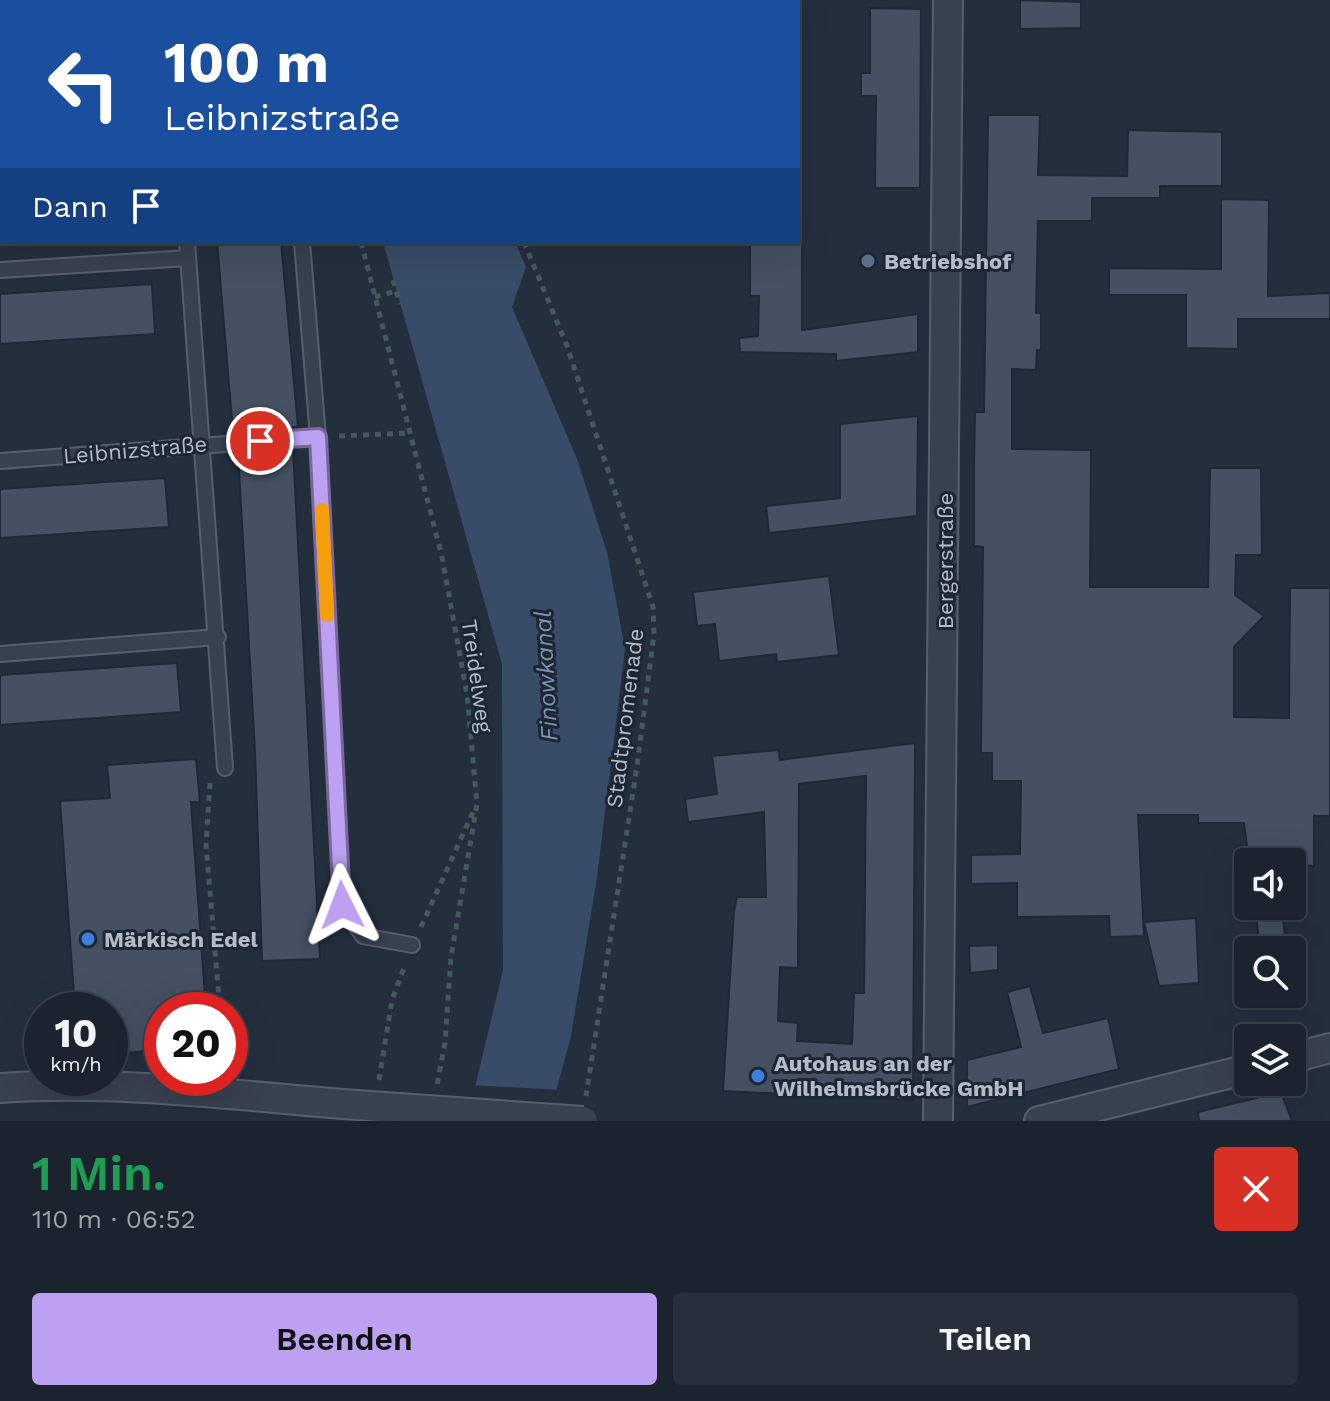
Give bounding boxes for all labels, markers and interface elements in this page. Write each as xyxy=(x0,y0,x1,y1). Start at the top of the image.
text: 100 m xyxy=(164,30,329,96)
icon: left xyxy=(32,32,136,136)
text: Leibnizstraße xyxy=(164,97,401,139)
icon: arrive xyxy=(124,184,168,228)
text: Dann xyxy=(32,189,108,224)
place label: Betriebshof xyxy=(884,249,1012,274)
marker: Betriebshof xyxy=(859,252,877,270)
pin xyxy=(226,407,294,475)
icon: arrive xyxy=(238,419,282,463)
street label: Leibnizstraße xyxy=(62,431,208,469)
street label: Bergerstraße xyxy=(933,493,958,629)
water label: Finowkanal xyxy=(529,610,563,742)
street label: Treidelweg xyxy=(457,618,497,735)
street label: Stadtpromenade xyxy=(602,627,648,809)
map controls xyxy=(1234,848,1306,1096)
button: sound xyxy=(1234,848,1306,920)
position arrow xyxy=(300,863,384,947)
place label: Märkisch Edel xyxy=(104,927,259,952)
marker: Märkisch Edel xyxy=(79,930,97,948)
button: search xyxy=(1234,936,1306,1008)
speed limit sign: 20 xyxy=(144,992,248,1096)
text: 10 xyxy=(55,1010,98,1057)
button: layers xyxy=(1234,1024,1306,1096)
place label: Autohaus an der Wilhelmsbrücke GmbH xyxy=(774,1051,1024,1101)
text: km/h xyxy=(50,1052,102,1076)
marker: Autohaus an der Wilhelmsbrücke GmbH xyxy=(749,1067,767,1085)
text: 1 Min. xyxy=(32,1145,166,1202)
button: close xyxy=(1214,1147,1298,1231)
text: 110 m · 06:52 xyxy=(32,1204,196,1234)
button: Beenden xyxy=(32,1293,657,1385)
button: Teilen xyxy=(673,1293,1298,1385)

